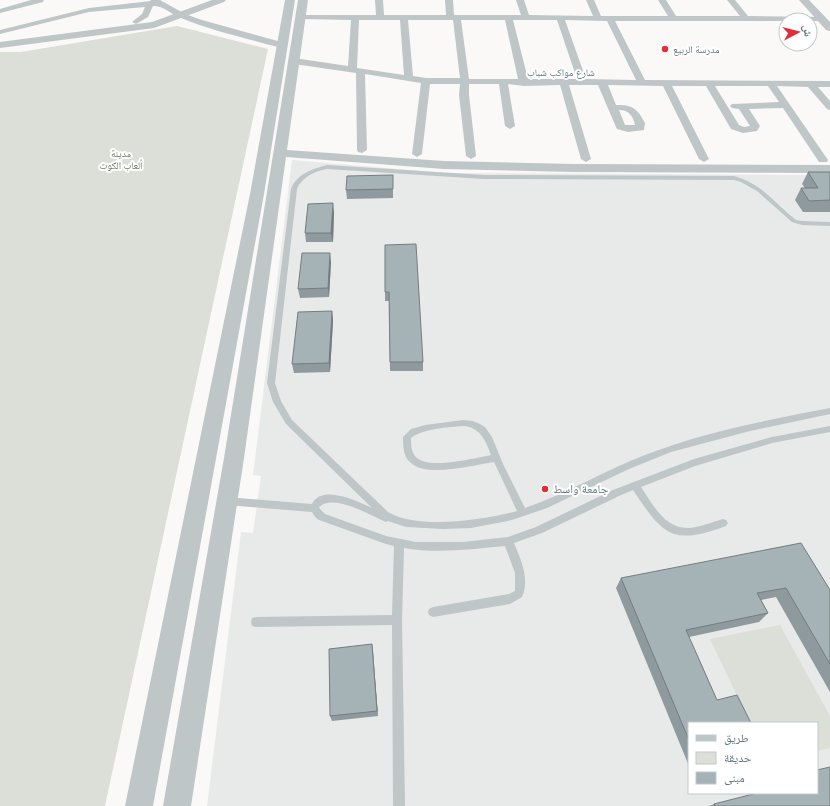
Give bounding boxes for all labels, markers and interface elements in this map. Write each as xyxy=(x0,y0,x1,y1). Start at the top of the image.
north arrow xyxy=(778,12,818,52)
text: ش xyxy=(799,24,815,38)
marker: مدرسة الربيع xyxy=(660,44,670,54)
place label: مدرسة الربيع xyxy=(673,44,720,56)
street label: شارع مواكب شباب xyxy=(527,67,595,79)
park label: مدينة ألعاب الكوت xyxy=(100,148,143,171)
place label: جامعة واسط xyxy=(553,482,609,496)
marker: جامعة واسط xyxy=(540,484,550,494)
legend xyxy=(688,722,818,794)
text: طريق xyxy=(724,731,749,745)
text: حديقة xyxy=(724,751,752,765)
text: مبنى xyxy=(724,771,745,785)

